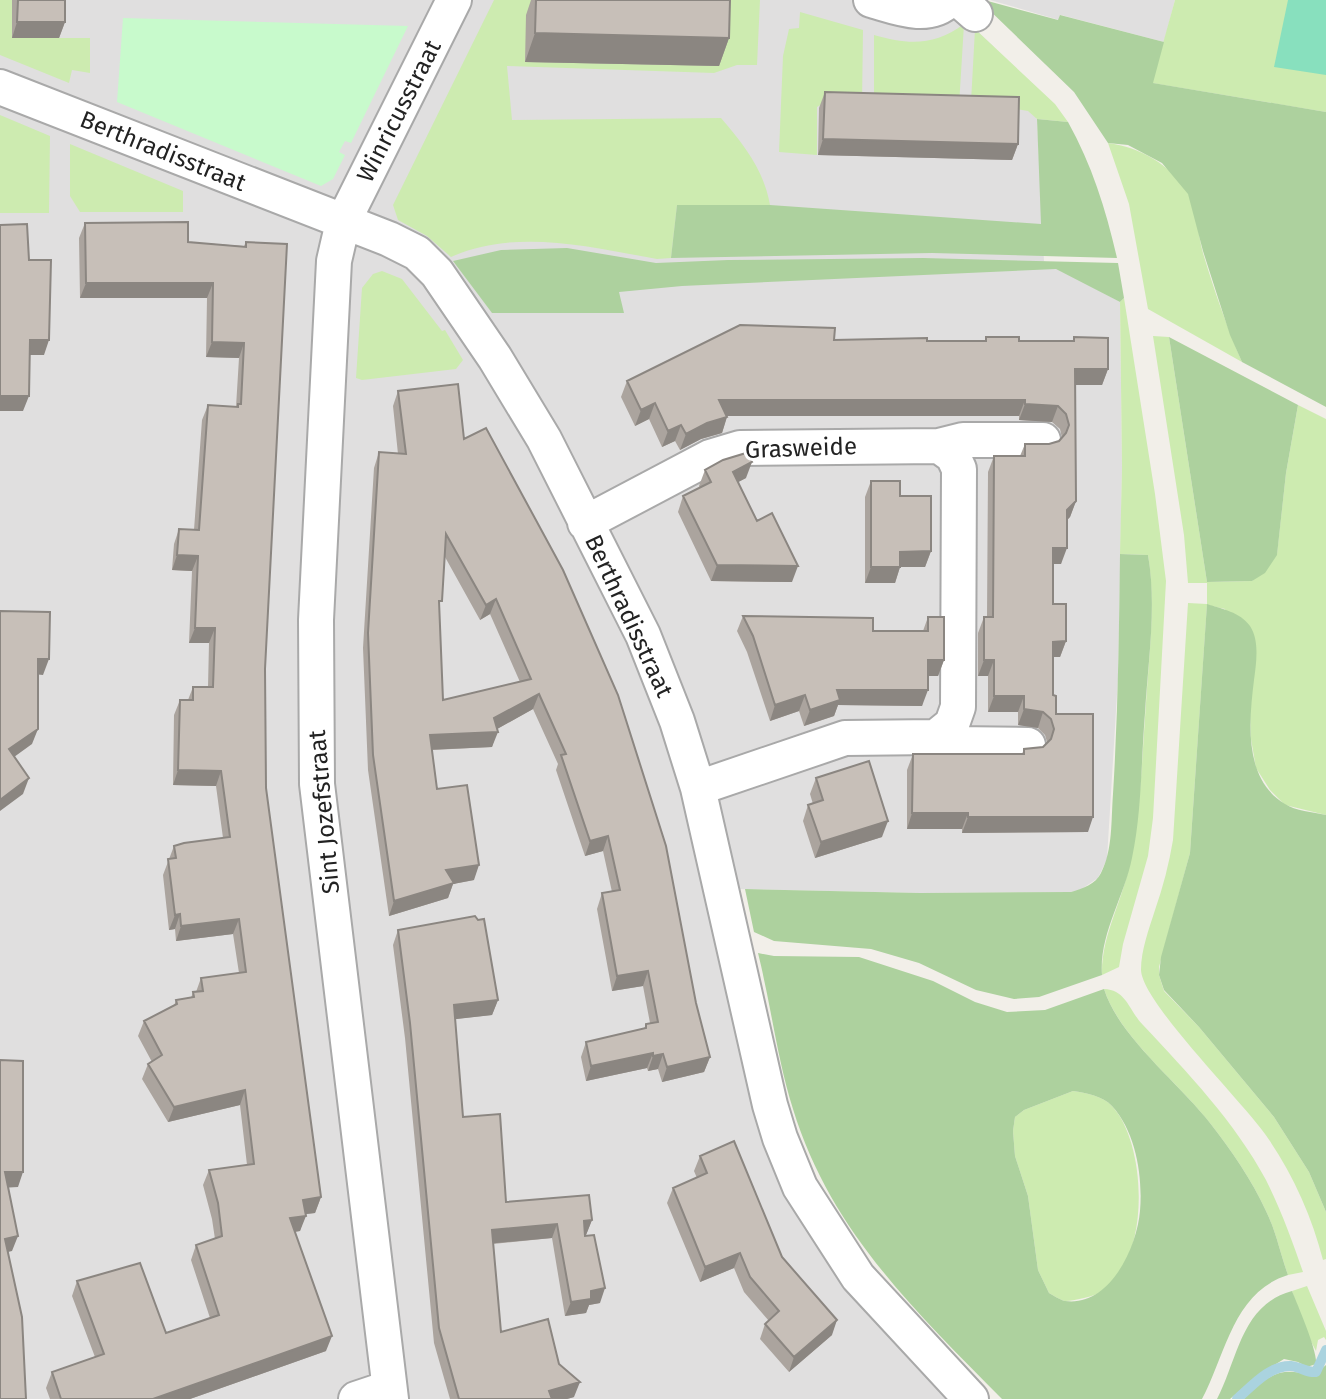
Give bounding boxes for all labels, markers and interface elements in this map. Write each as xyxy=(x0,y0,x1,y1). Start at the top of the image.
street label: Winricusstraat xyxy=(351,35,447,187)
street label: Berthradisstraat xyxy=(76,105,250,197)
street label: Grasweide xyxy=(745,432,857,464)
street label: Berthradisstraat xyxy=(579,530,679,702)
street label: Sint Jozefstraat xyxy=(303,729,345,895)

